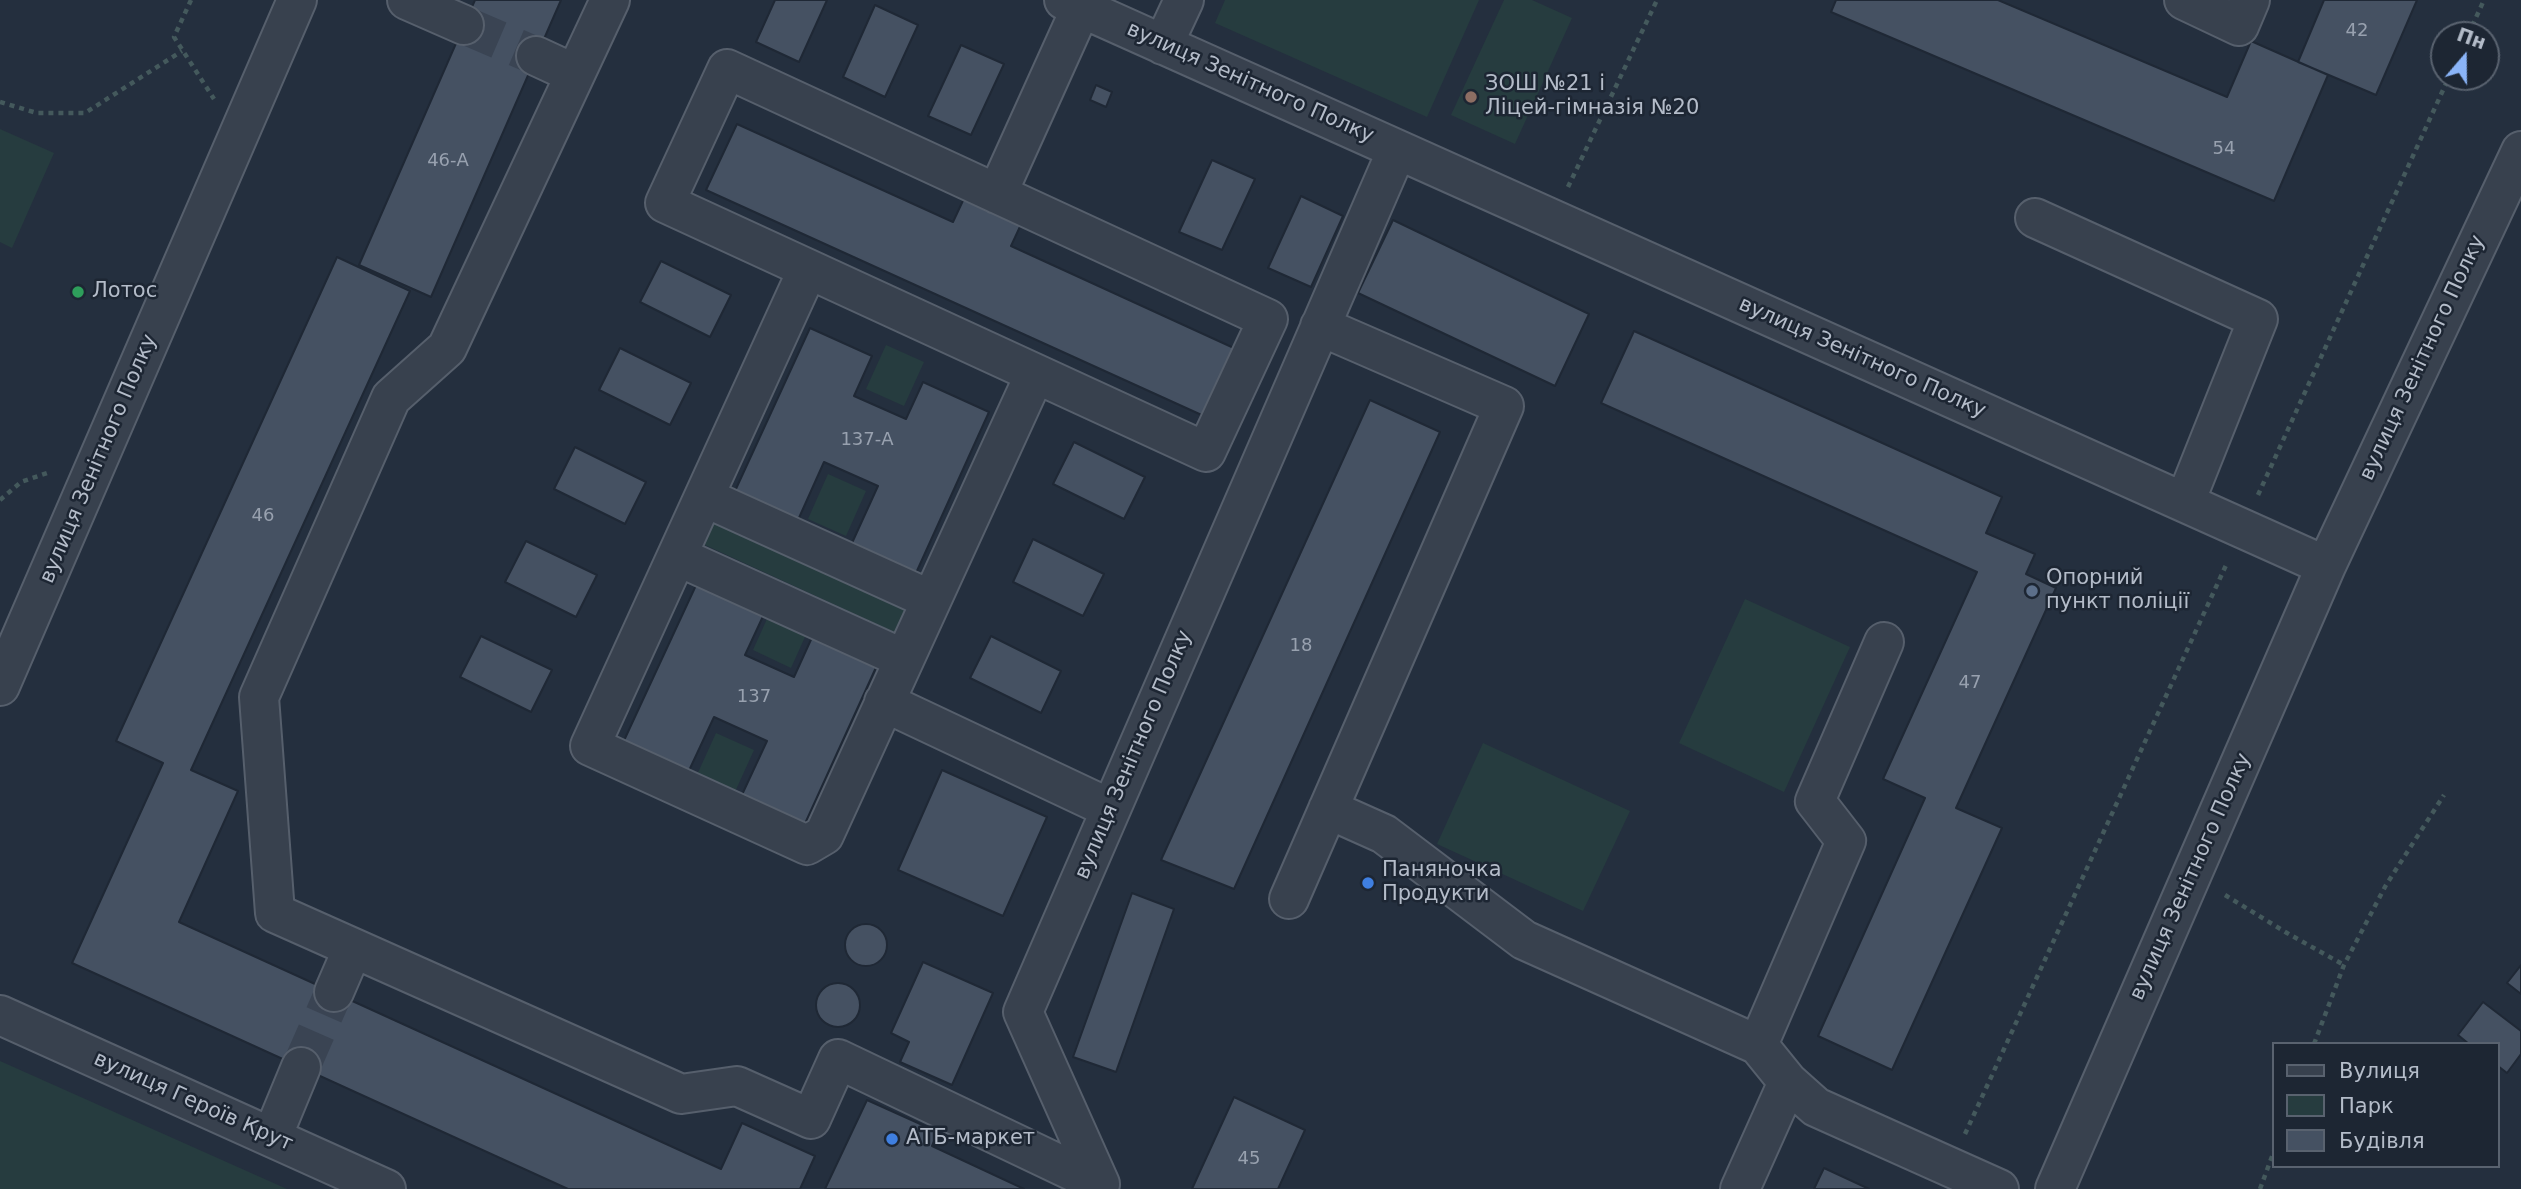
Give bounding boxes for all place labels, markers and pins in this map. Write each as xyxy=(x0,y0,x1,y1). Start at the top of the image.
place label: ЗОШ №21 і Ліцей-гімназія №20 xyxy=(1485,72,1699,122)
marker: ЗОШ №21 і Ліцей-гімназія №20 xyxy=(1463,89,1479,105)
place label: Лотос xyxy=(92,279,157,305)
marker: Лотос xyxy=(70,284,86,300)
place label: Опорний пункт поліції xyxy=(2046,566,2189,616)
marker: Опорний пункт поліції xyxy=(2024,583,2040,599)
place label: Паняночка Продукти xyxy=(1382,858,1502,908)
marker: Паняночка Продукти xyxy=(1360,875,1376,891)
place label: АТБ-маркет xyxy=(906,1126,1035,1152)
marker: АТБ-маркет xyxy=(884,1131,900,1147)

